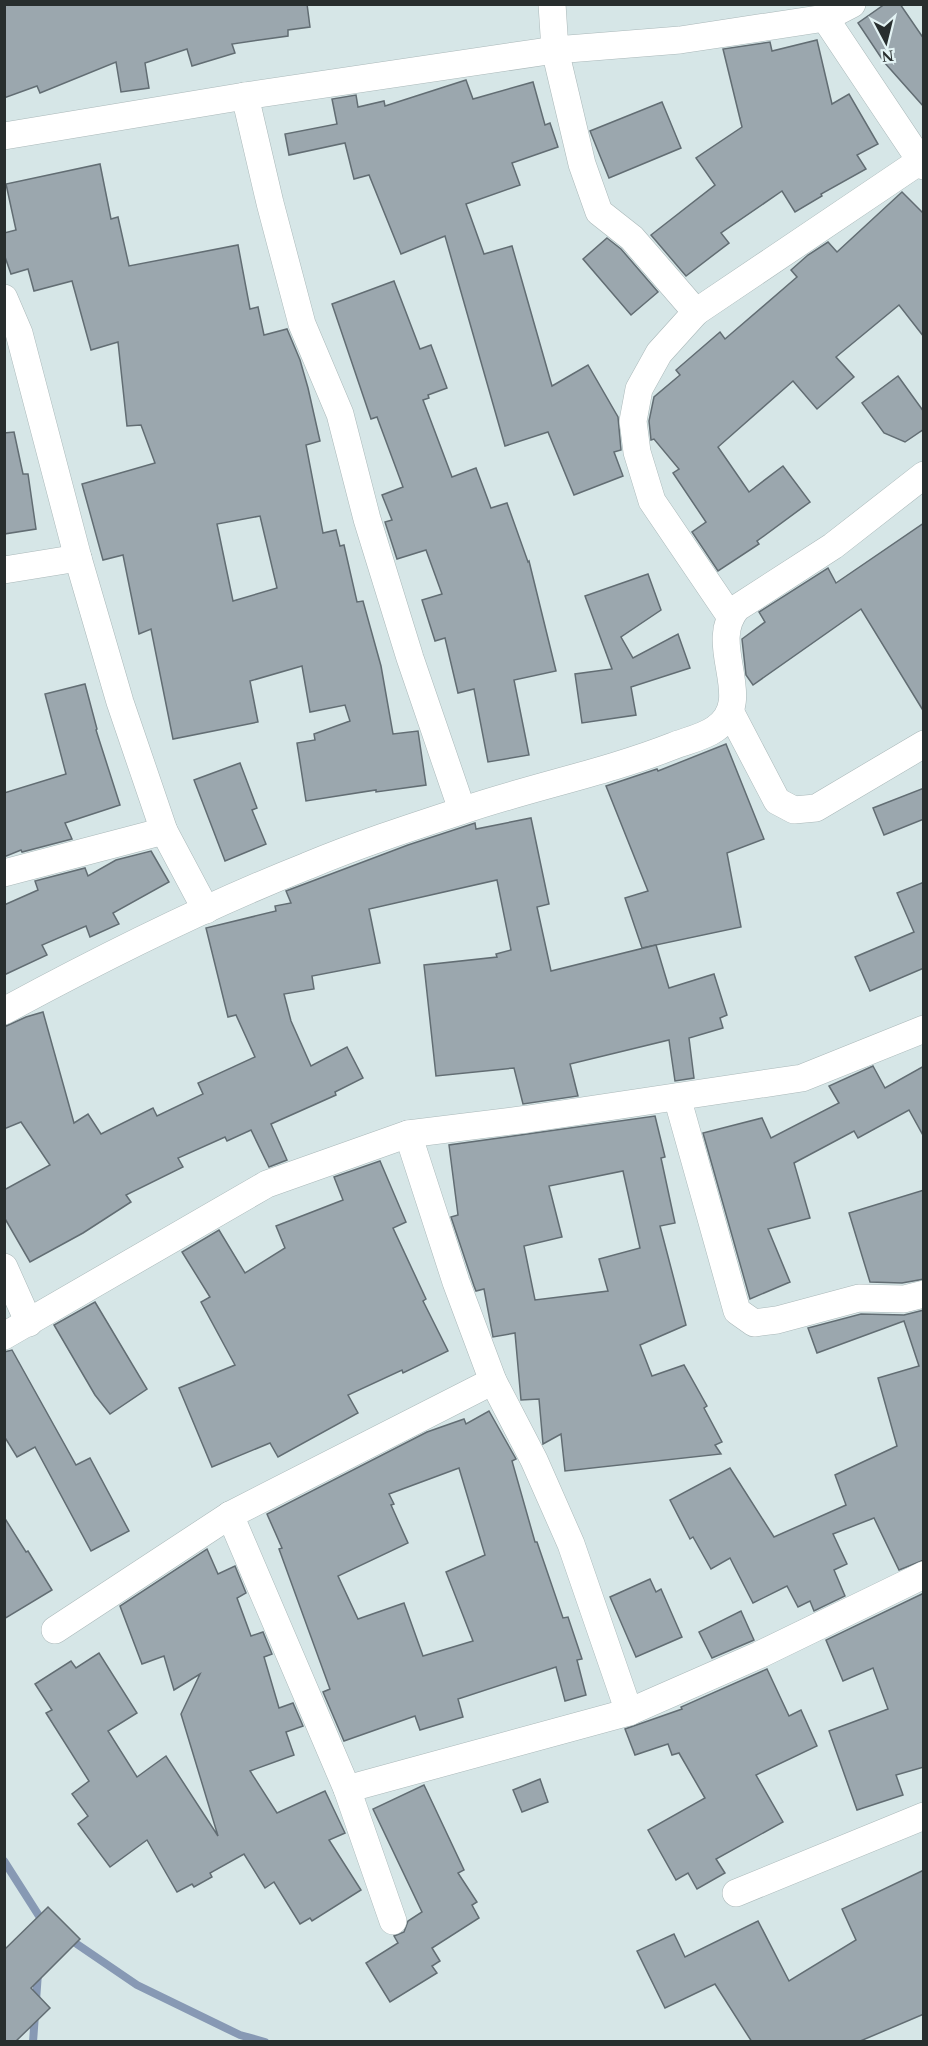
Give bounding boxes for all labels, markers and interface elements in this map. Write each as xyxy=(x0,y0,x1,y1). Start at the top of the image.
north arrow xyxy=(856,12,916,72)
text: N xyxy=(881,47,895,66)

